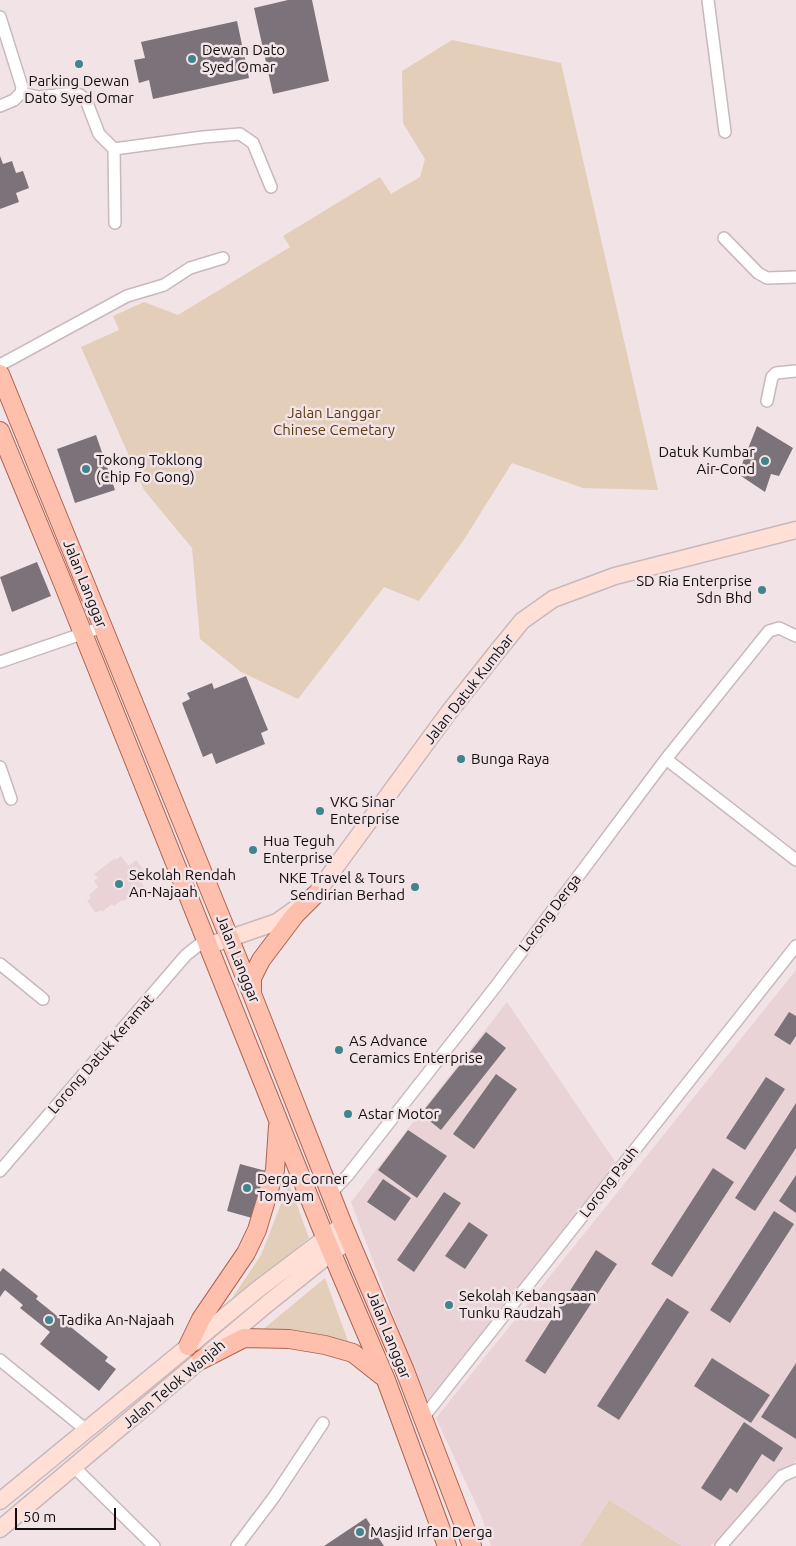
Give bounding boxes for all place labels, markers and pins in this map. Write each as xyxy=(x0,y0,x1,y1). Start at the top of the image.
place label: Dewan Dato Syed Omar xyxy=(202,41,285,76)
marker: Dewan Dato Syed Omar xyxy=(186,53,198,65)
marker: Parking Dewan Dato Syed Omar xyxy=(73,58,85,70)
place label: Parking Dewan Dato Syed Omar xyxy=(24,72,134,107)
place label: Datuk Kumbar Air-Cond xyxy=(658,443,755,478)
place label: Tokong Toklong (Chip Fo Gong) xyxy=(96,451,203,486)
marker: Datuk Kumbar Air-Cond xyxy=(759,455,771,467)
marker: Tokong Toklong (Chip Fo Gong) xyxy=(80,463,92,475)
place label: SD Ria Enterprise Sdn Bhd xyxy=(636,572,752,607)
marker: SD Ria Enterprise Sdn Bhd xyxy=(756,584,768,596)
place label: Bunga Raya xyxy=(471,750,549,768)
marker: Bunga Raya xyxy=(455,753,467,765)
place label: VKG Sinar Enterprise xyxy=(330,793,400,828)
marker: VKG Sinar Enterprise xyxy=(314,805,326,817)
place label: Hua Teguh Enterprise xyxy=(263,832,335,867)
marker: Hua Teguh Enterprise xyxy=(247,844,259,856)
place label: Sekolah Rendah An-Najaah xyxy=(129,866,236,901)
place label: NKE Travel & Tours Sendirian Berhad xyxy=(279,869,405,904)
marker: Sekolah Rendah An-Najaah xyxy=(113,878,125,890)
marker: NKE Travel & Tours Sendirian Berhad xyxy=(409,881,421,893)
place label: AS Advance Ceramics Enterprise xyxy=(349,1032,483,1067)
marker: AS Advance Ceramics Enterprise xyxy=(333,1044,345,1056)
place label: Astar Motor xyxy=(358,1105,439,1123)
marker: Astar Motor xyxy=(342,1108,354,1120)
place label: Derga Corner Tomyam xyxy=(257,1170,347,1205)
marker: Derga Corner Tomyam xyxy=(241,1182,253,1194)
place label: Sekolah Kebangsaan Tunku Raudzah xyxy=(459,1287,596,1322)
marker: Sekolah Kebangsaan Tunku Raudzah xyxy=(443,1299,455,1311)
place label: Tadika An-Najaah xyxy=(59,1311,174,1329)
marker: Tadika An-Najaah xyxy=(43,1314,55,1326)
place label: Masjid Irfan Derga xyxy=(370,1523,493,1541)
marker: Masjid Irfan Derga xyxy=(354,1526,366,1538)

